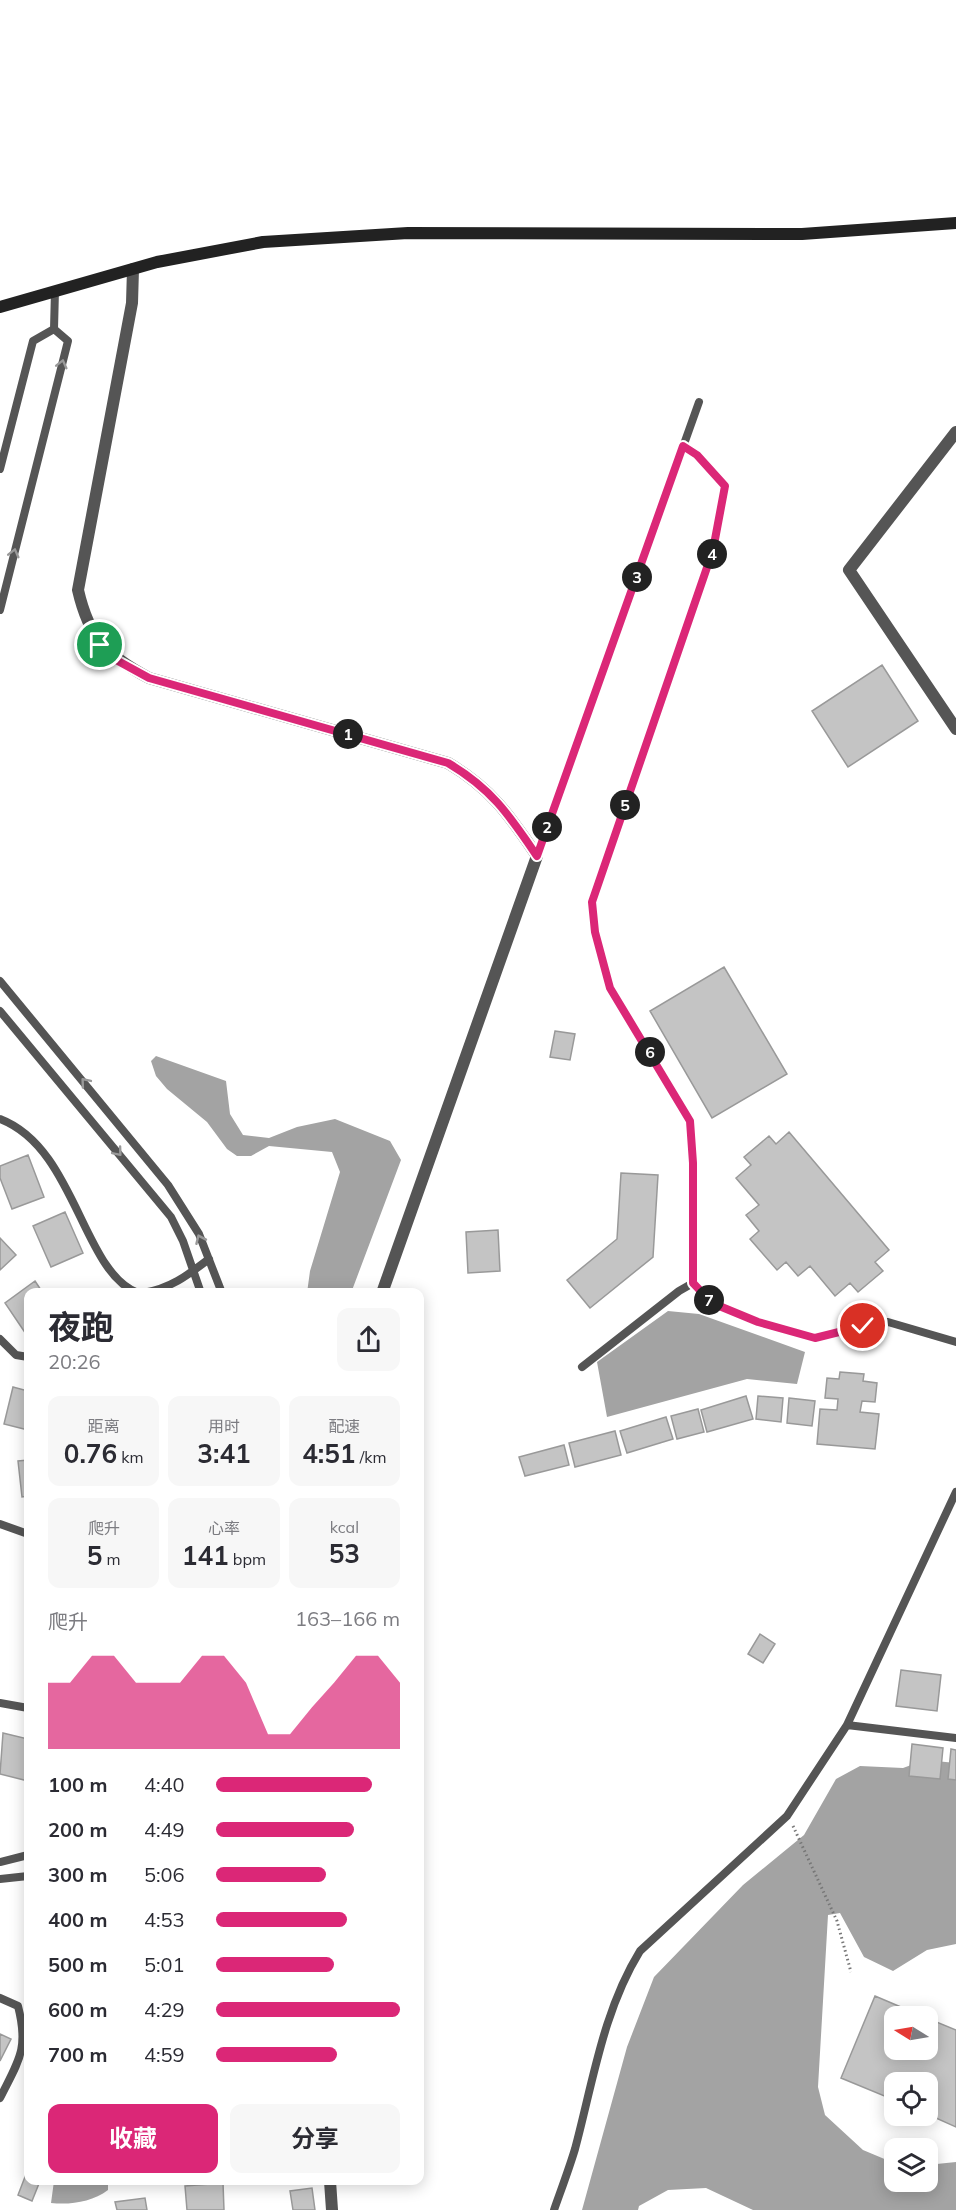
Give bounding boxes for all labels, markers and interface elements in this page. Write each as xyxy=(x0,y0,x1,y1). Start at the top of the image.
one-way arrow xyxy=(55,360,67,370)
pin: 4 xyxy=(697,539,727,569)
text: 4 xyxy=(707,544,717,564)
one-way arrow xyxy=(7,549,20,559)
pin: 3 xyxy=(622,562,652,592)
text: 3 xyxy=(632,567,642,587)
pin xyxy=(74,619,125,670)
icon: arrive xyxy=(83,628,116,661)
pin: 1 xyxy=(333,719,363,749)
text: 1 xyxy=(343,724,353,744)
pin: 5 xyxy=(610,790,640,820)
text: 5 xyxy=(620,795,630,815)
pin: 2 xyxy=(532,812,562,842)
text: 2 xyxy=(542,817,552,837)
pin: 6 xyxy=(635,1037,665,1067)
text: 6 xyxy=(645,1042,655,1062)
one-way arrow xyxy=(81,1078,92,1089)
one-way arrow xyxy=(111,1145,122,1156)
one-way arrow xyxy=(196,1234,208,1245)
pin: 7 xyxy=(694,1285,724,1315)
text: 7 xyxy=(704,1290,714,1310)
pin xyxy=(837,1300,888,1351)
text: 夜跑 xyxy=(48,1306,114,1347)
button: share xyxy=(337,1308,400,1371)
icon: check xyxy=(846,1309,879,1342)
text: 20:26 xyxy=(48,1349,101,1374)
text: 距离 xyxy=(88,1416,120,1436)
text: 用时 xyxy=(208,1416,240,1436)
text: 配速 xyxy=(328,1416,360,1436)
text: 0.76 xyxy=(64,1437,117,1470)
text: 3:41 xyxy=(197,1437,251,1470)
text: 4:51 xyxy=(302,1437,355,1470)
text: km xyxy=(117,1447,144,1467)
text: /km xyxy=(355,1447,386,1467)
text: kcal xyxy=(330,1517,359,1537)
text: 爬升 xyxy=(88,1518,120,1538)
text: 心率 xyxy=(208,1518,240,1538)
text: 53 xyxy=(329,1537,360,1570)
text: 5 xyxy=(87,1539,102,1572)
text: 141 xyxy=(182,1539,229,1572)
text: m xyxy=(102,1549,121,1569)
text: bpm xyxy=(229,1549,266,1569)
text: 163–166 m xyxy=(295,1606,400,1631)
text: 爬升 xyxy=(48,1609,88,1634)
text: 100 m xyxy=(48,1772,107,1797)
text: 4:40 xyxy=(144,1772,185,1797)
text: 200 m xyxy=(48,1817,107,1842)
text: 4:49 xyxy=(144,1817,185,1842)
text: 300 m xyxy=(48,1862,107,1887)
text: 5:06 xyxy=(144,1862,185,1887)
text: 400 m xyxy=(48,1907,107,1932)
text: 4:53 xyxy=(144,1907,185,1932)
text: 500 m xyxy=(48,1952,107,1977)
text: 5:01 xyxy=(144,1952,185,1977)
text: 600 m xyxy=(48,1997,107,2022)
text: 4:29 xyxy=(144,1997,185,2022)
north arrow xyxy=(884,2006,938,2060)
map controls xyxy=(884,2006,938,2192)
text: 700 m xyxy=(48,2042,107,2067)
text: 4:59 xyxy=(144,2042,185,2067)
button: locate xyxy=(884,2072,938,2126)
button: 收藏 xyxy=(48,2104,218,2173)
button: 分享 xyxy=(230,2104,400,2173)
button: layers xyxy=(884,2138,938,2192)

